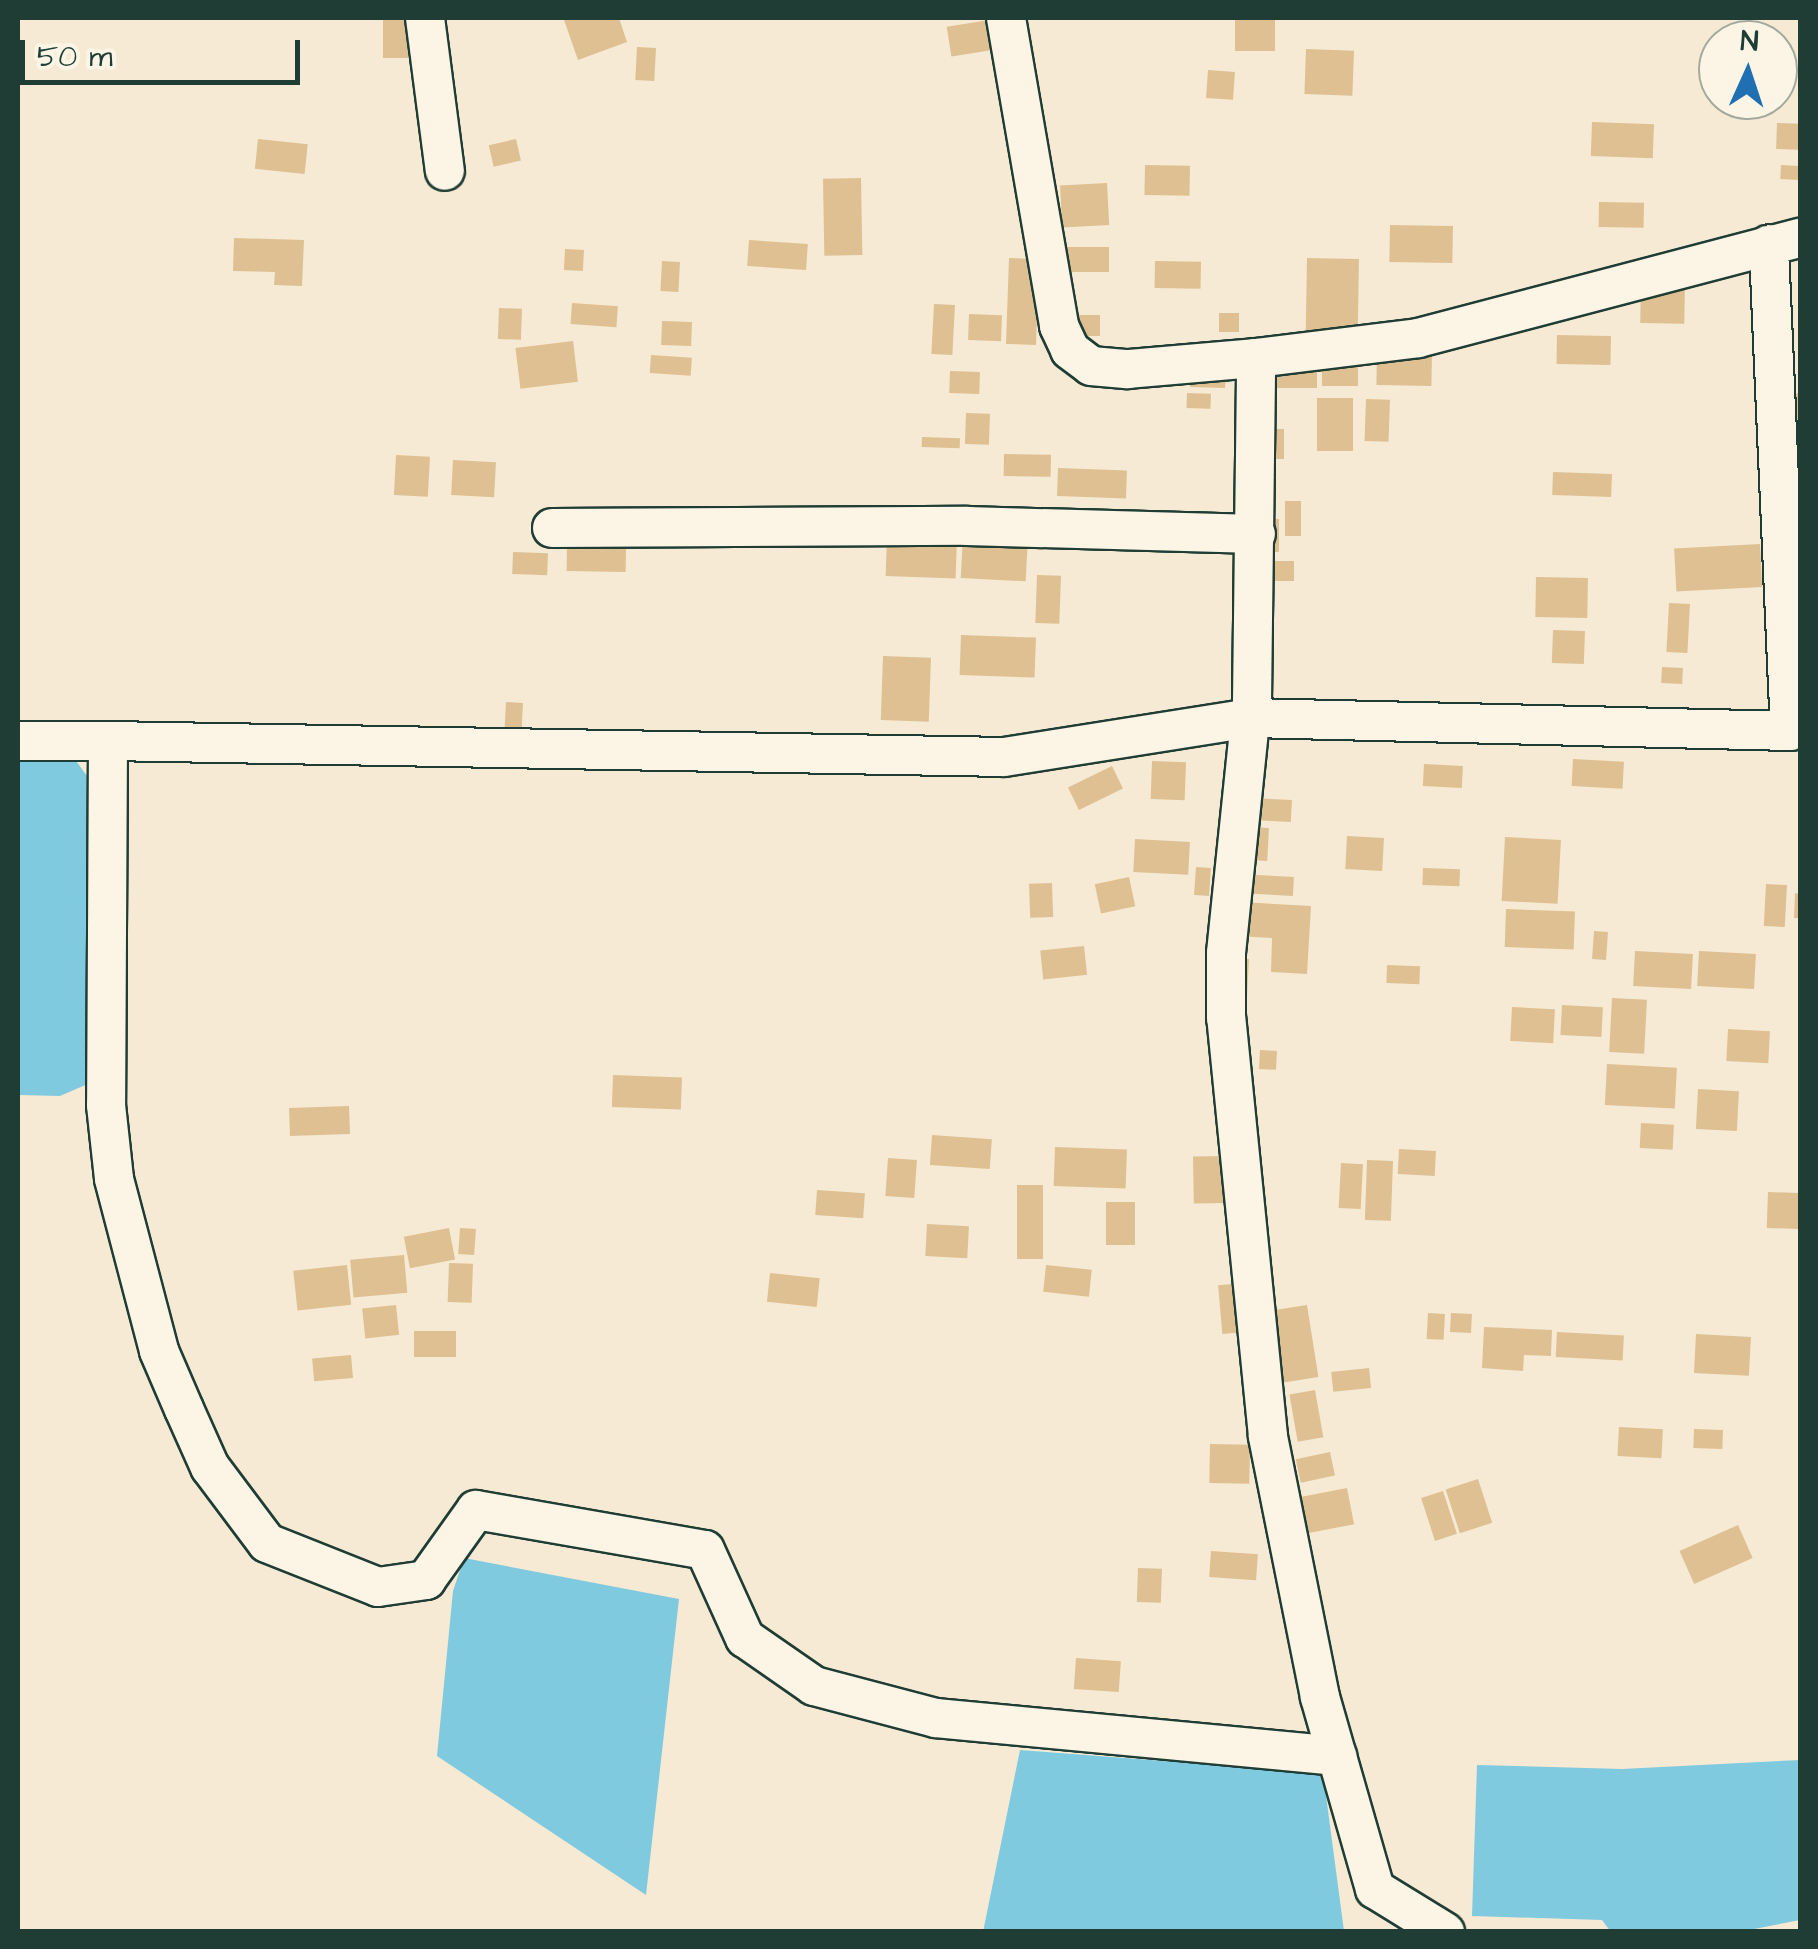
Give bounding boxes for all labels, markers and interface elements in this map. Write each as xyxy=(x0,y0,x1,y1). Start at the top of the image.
scale bar xyxy=(25,20,305,82)
north arrow xyxy=(1698,20,1798,120)
text: N xyxy=(1740,22,1759,61)
text: 50 m xyxy=(37,36,113,78)

